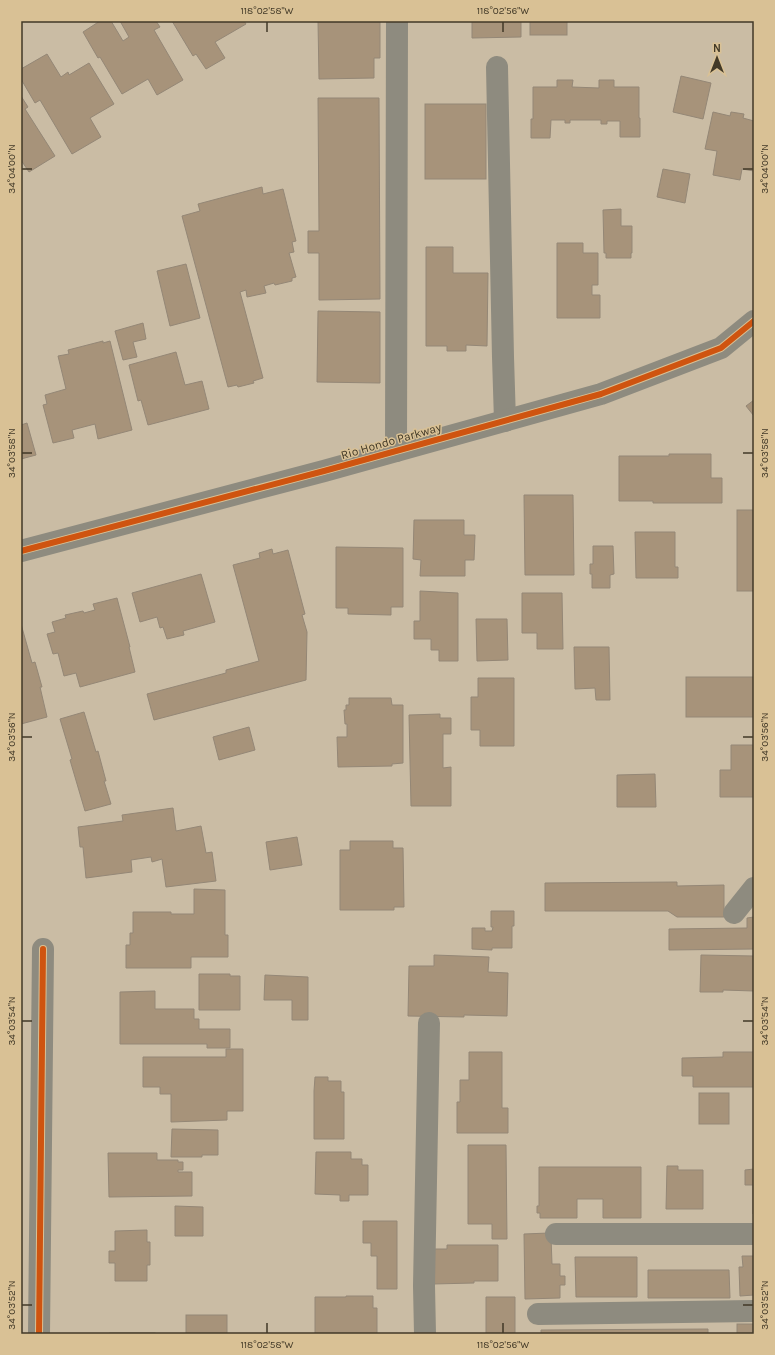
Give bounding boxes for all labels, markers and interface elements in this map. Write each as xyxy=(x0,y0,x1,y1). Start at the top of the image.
text: 118°02'58"W xyxy=(240,5,294,17)
text: 118°02'56"W xyxy=(477,5,529,17)
north arrow xyxy=(697,38,737,78)
text: N xyxy=(713,42,721,55)
text: 34°04'00"N xyxy=(6,144,18,194)
text: 34°04'00"N xyxy=(759,144,771,194)
street label: Rio Hondo Parkway xyxy=(339,420,443,462)
text: 34°03'58"N xyxy=(6,428,18,478)
text: 34°03'58"N xyxy=(759,428,771,478)
text: 34°03'56"N xyxy=(6,712,18,762)
text: 34°03'56"N xyxy=(759,712,771,762)
text: 34°03'54"N xyxy=(6,996,18,1046)
text: 34°03'54"N xyxy=(759,996,771,1046)
text: 34°03'52"N xyxy=(6,1280,18,1330)
text: 34°03'52"N xyxy=(759,1280,771,1330)
text: 118°02'58"W xyxy=(240,1339,294,1351)
text: 118°02'56"W xyxy=(477,1339,529,1351)

